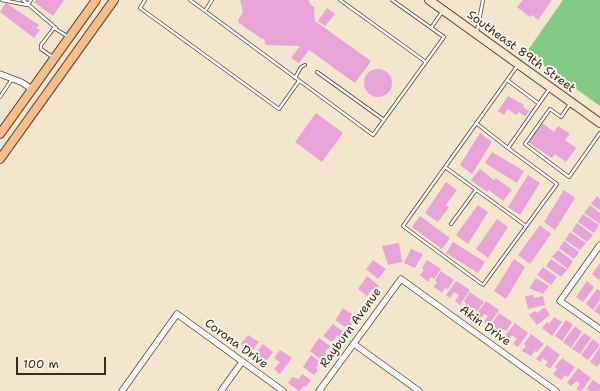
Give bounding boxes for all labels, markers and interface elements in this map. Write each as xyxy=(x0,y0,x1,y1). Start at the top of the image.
street label: Southeast 89th Street xyxy=(464,8,578,96)
street label: Rayburn Avenue xyxy=(317,285,385,371)
street label: Akin Drive xyxy=(457,303,513,349)
street label: Corona Drive xyxy=(201,316,271,372)
scale bar xyxy=(18,349,108,375)
text: 100 m xyxy=(23,356,59,372)

